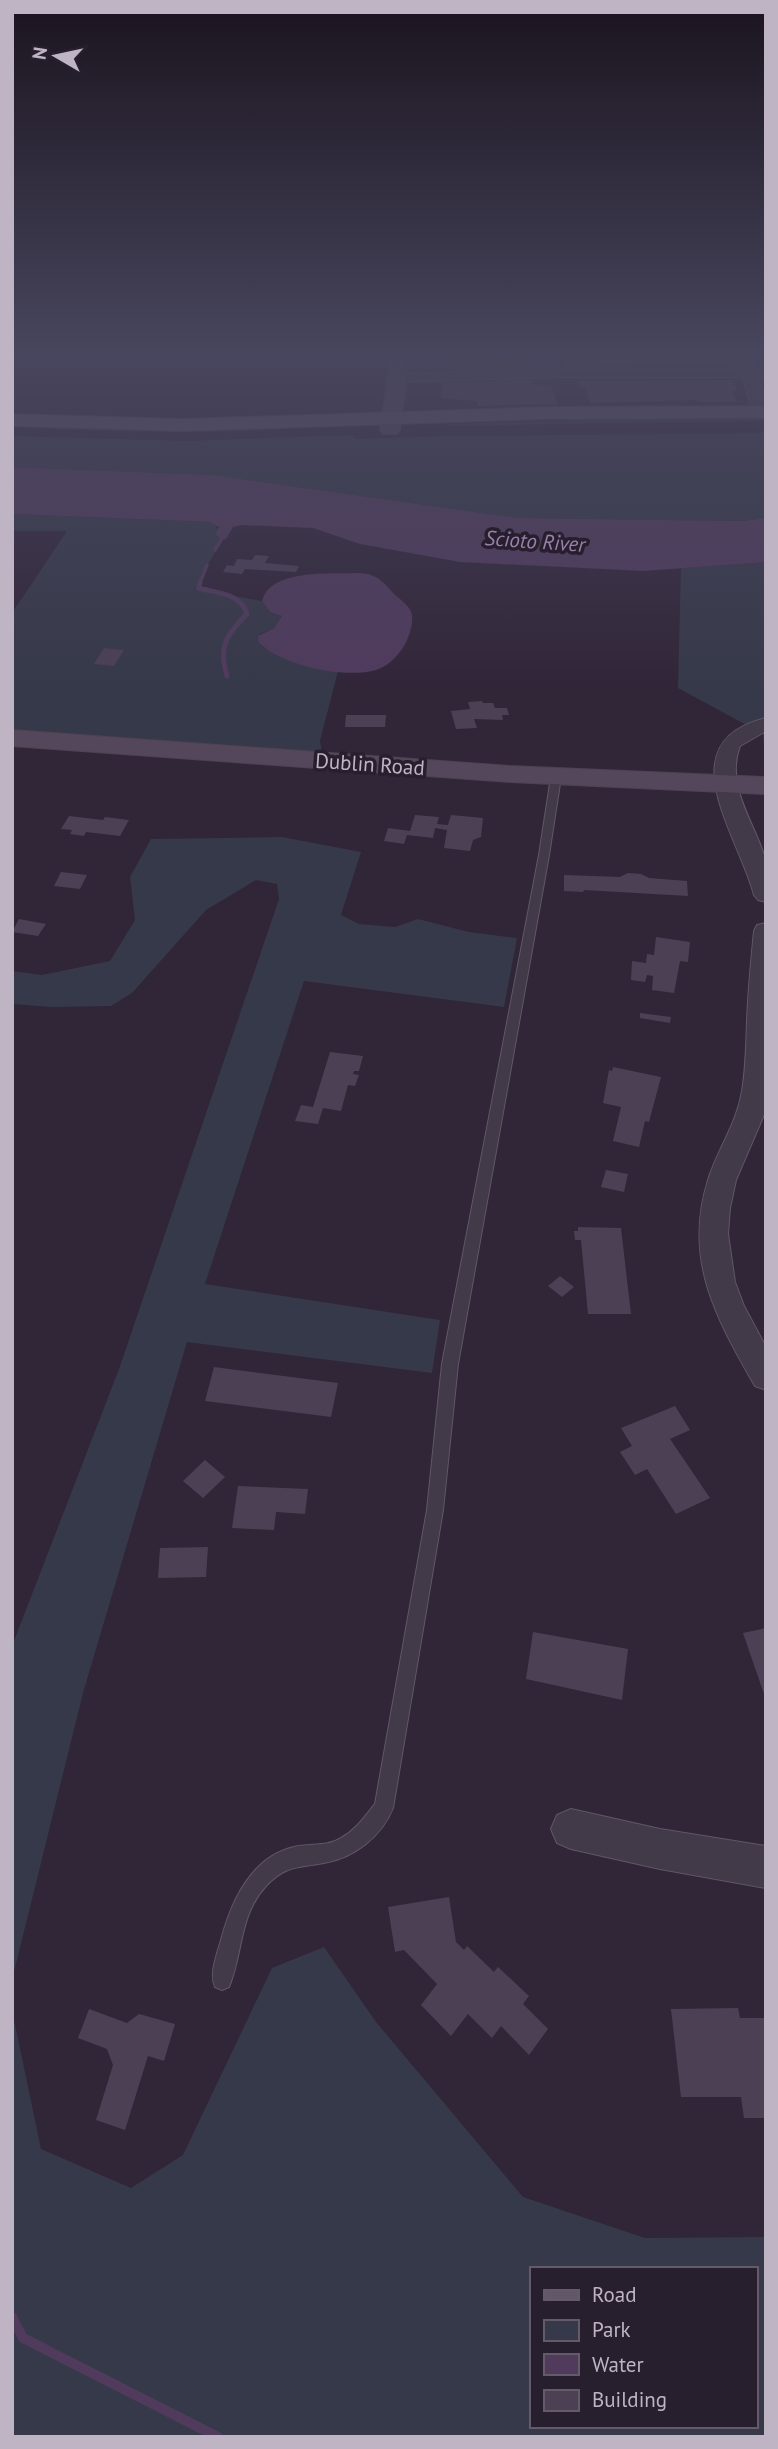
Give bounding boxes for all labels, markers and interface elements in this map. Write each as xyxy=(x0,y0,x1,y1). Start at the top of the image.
north arrow xyxy=(21,21,91,91)
text: N xyxy=(26,45,52,61)
water label: Scioto River xyxy=(484,524,588,558)
street label: Dublin Road xyxy=(314,747,426,781)
legend xyxy=(530,2267,757,2428)
text: Road xyxy=(592,2281,636,2308)
text: Park xyxy=(592,2316,631,2343)
text: Water xyxy=(592,2351,644,2378)
text: Building xyxy=(592,2386,667,2413)

